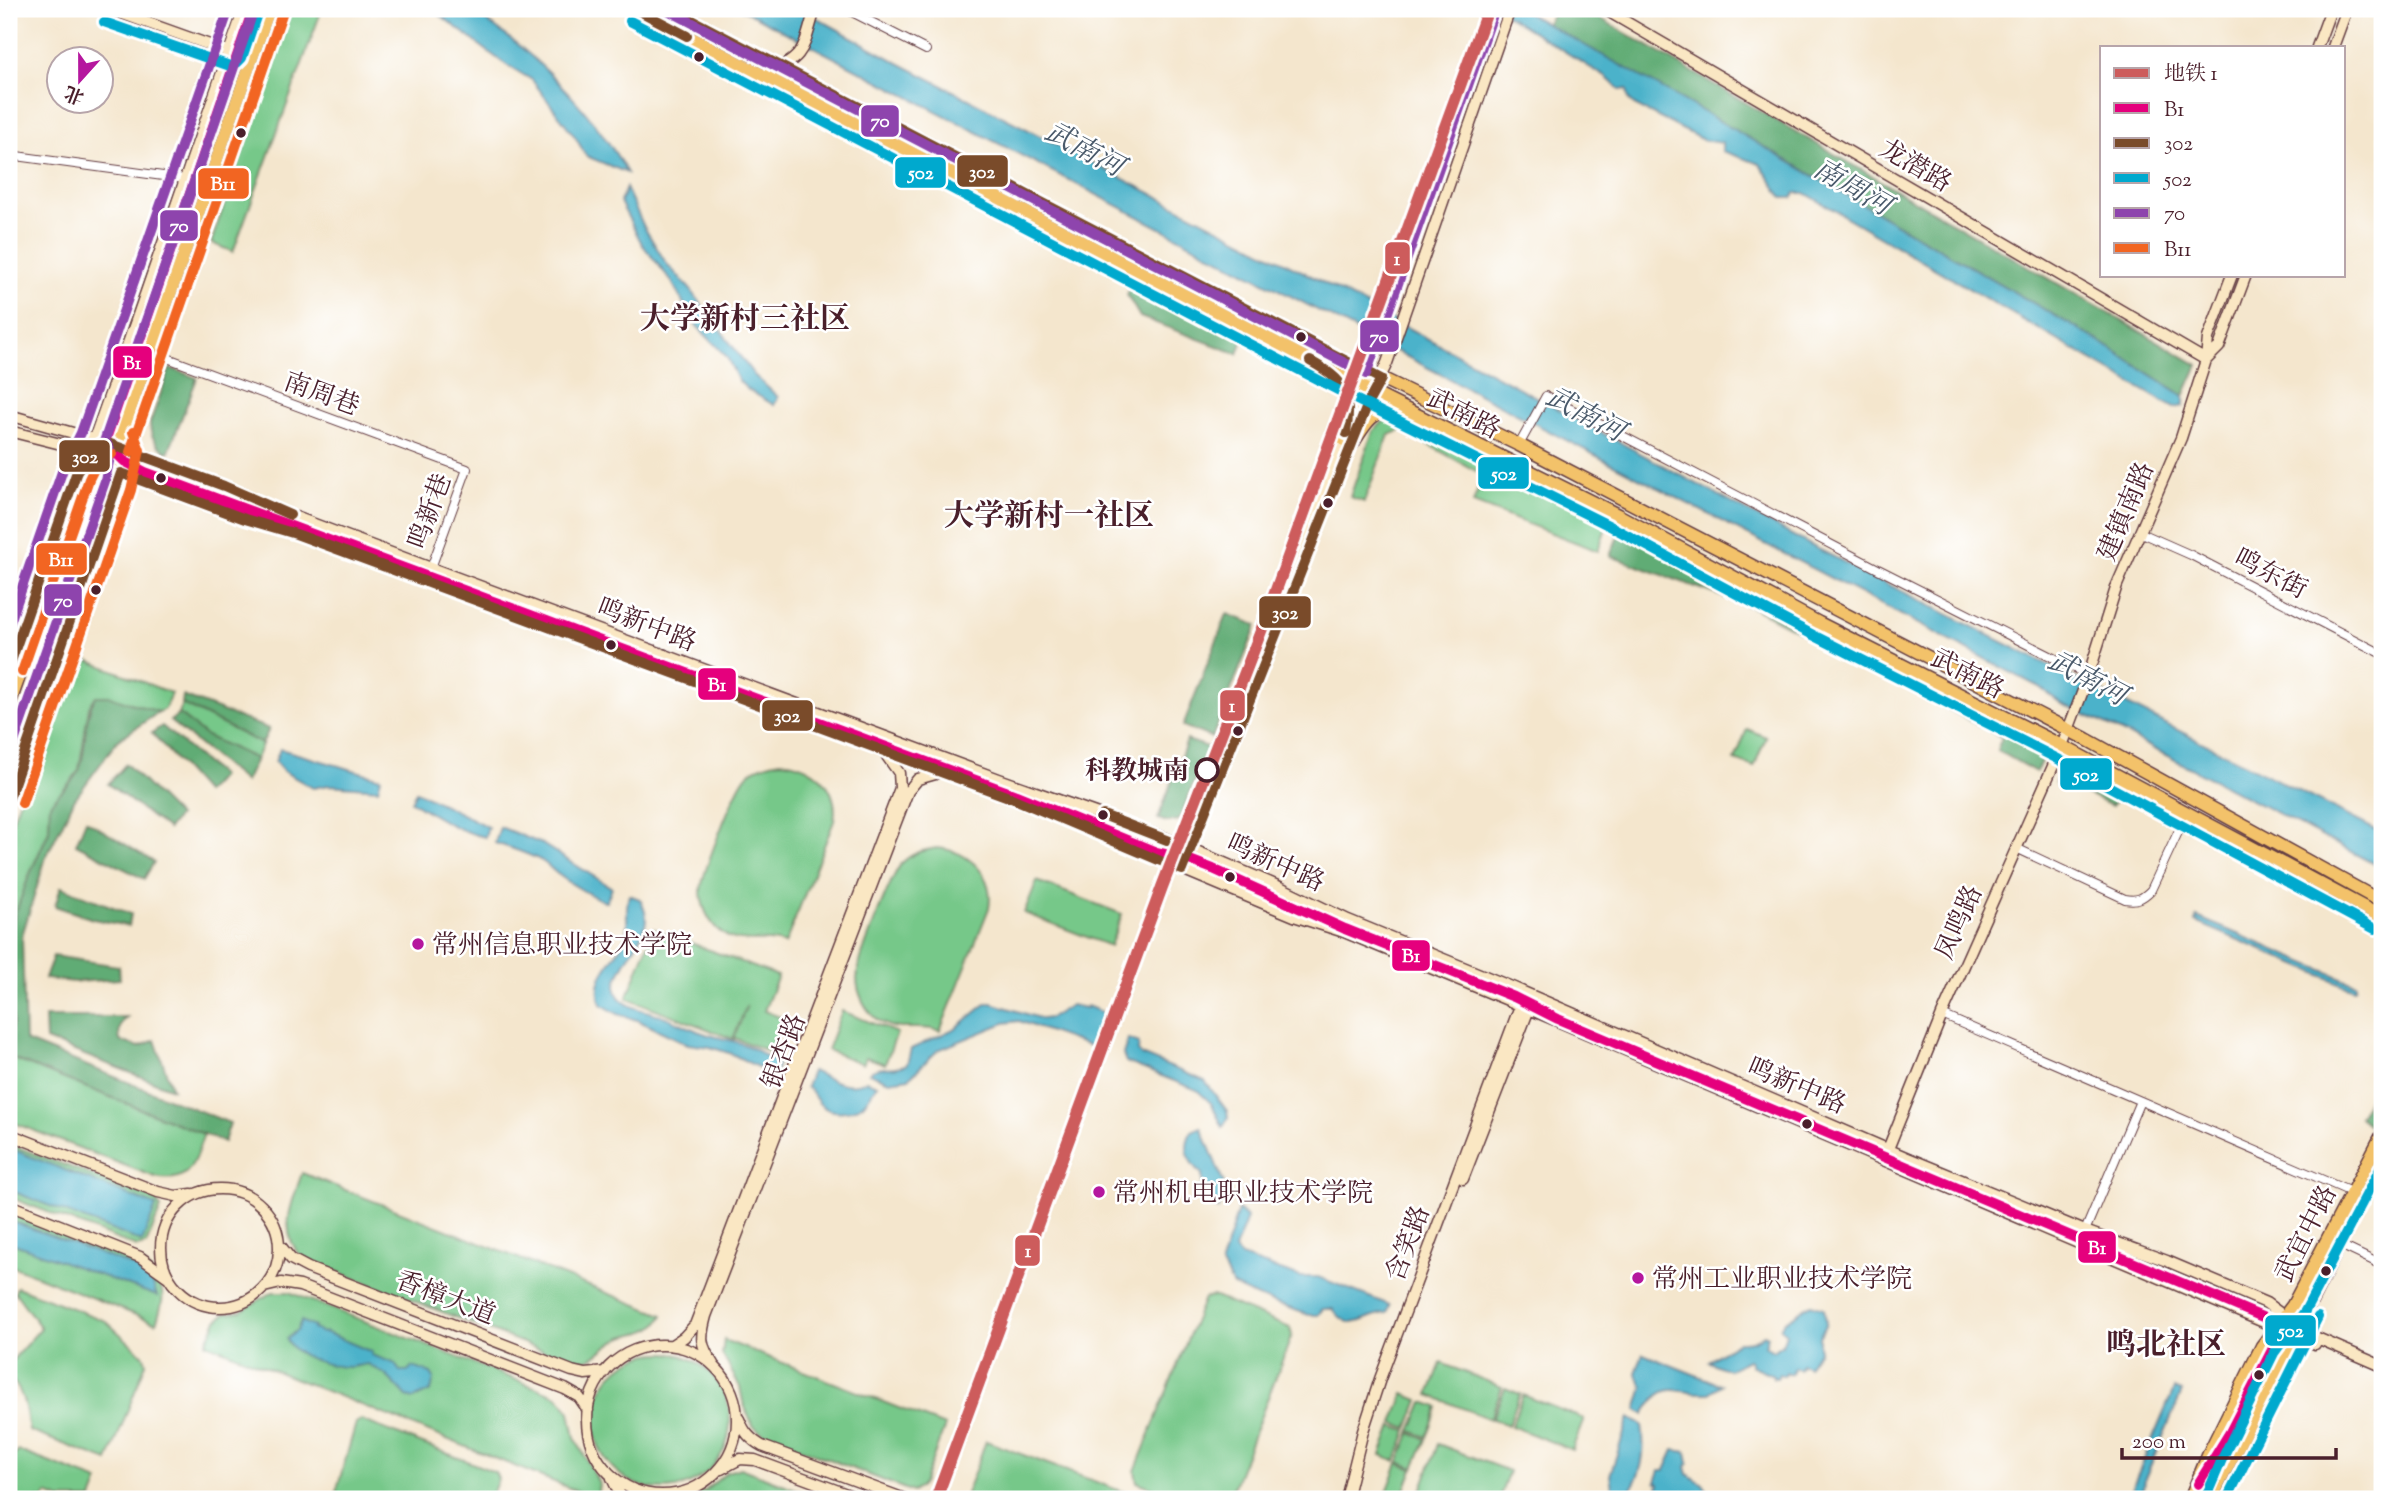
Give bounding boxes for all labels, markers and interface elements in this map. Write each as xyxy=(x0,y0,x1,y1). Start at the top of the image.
north arrow xyxy=(46,46,116,116)
legend xyxy=(2100,46,2346,276)
unlabelled marker xyxy=(692,50,706,64)
text: 地铁 1 xyxy=(2164,60,2218,90)
text: 北 xyxy=(61,78,89,110)
text: B1 xyxy=(2164,96,2184,126)
line badge: 70 xyxy=(860,104,900,138)
text: 70 xyxy=(870,109,890,136)
water label: 武南河 xyxy=(1037,113,1134,190)
unlabelled marker xyxy=(234,126,248,140)
text: 302 xyxy=(2164,130,2193,160)
street label: 龙潜路 xyxy=(1872,132,1958,203)
water label: 南周河 xyxy=(1805,150,1902,229)
line badge: 302 xyxy=(956,154,1009,188)
line badge: 502 xyxy=(894,156,947,189)
text: 302 xyxy=(969,160,995,187)
text: 502 xyxy=(906,161,934,188)
text: 502 xyxy=(2163,166,2192,196)
line badge: B11 xyxy=(197,167,250,200)
text: B11 xyxy=(211,172,236,199)
text: 70 xyxy=(2164,200,2185,230)
line badge: 70 xyxy=(159,209,199,242)
text: 70 xyxy=(169,214,189,241)
text: B11 xyxy=(2164,236,2192,266)
line badge: 1 xyxy=(1384,241,1411,275)
text: 1 xyxy=(1394,247,1401,274)
district label: 大学新村三社区 xyxy=(640,299,850,342)
line badge: 70 xyxy=(1359,319,1400,353)
text: 70 xyxy=(1369,325,1389,352)
unlabelled marker xyxy=(1294,330,1308,344)
line badge: B1 xyxy=(112,345,153,379)
text: B1 xyxy=(123,351,142,378)
street label: 南周巷 xyxy=(278,365,364,426)
water label: 武南河 xyxy=(1538,378,1635,455)
street label: 武南路 xyxy=(1420,381,1506,449)
line badge: 302 xyxy=(58,439,111,473)
text: 302 xyxy=(72,445,98,472)
line badge: 502 xyxy=(1477,456,1530,490)
street label: 建镇南路 xyxy=(2090,457,2165,567)
text: 502 xyxy=(1489,462,1517,489)
street label: 鸣新巷 xyxy=(401,469,462,555)
unlabelled marker xyxy=(154,471,168,485)
district label: 大学新村一社区 xyxy=(944,496,1154,539)
unlabelled marker xyxy=(1321,496,1335,510)
street label: 鸣东街 xyxy=(2227,541,2313,609)
line badge: B11 xyxy=(35,542,88,576)
text: B11 xyxy=(49,548,74,575)
line badge: 70 xyxy=(43,583,83,617)
unlabelled marker xyxy=(89,583,103,597)
text: 70 xyxy=(53,589,73,616)
street label: 鸣新中路 xyxy=(591,590,701,662)
line badge: 302 xyxy=(1258,595,1312,629)
text: 302 xyxy=(1272,601,1298,628)
unlabelled marker xyxy=(604,638,618,652)
street label: 武南路 xyxy=(1924,641,2010,709)
water label: 武南河 xyxy=(2040,642,2137,719)
line badge: B1 xyxy=(697,667,737,701)
text: B1 xyxy=(708,673,727,700)
line badge: 1 xyxy=(1219,689,1246,722)
text: 1 xyxy=(1229,694,1236,721)
line badge: 302 xyxy=(761,699,814,732)
text: 302 xyxy=(774,704,800,731)
unlabelled marker xyxy=(1231,724,1245,738)
place label: 科教城南 xyxy=(1085,754,1189,791)
line badge: 502 xyxy=(2059,757,2113,791)
marker: 科教城南 xyxy=(1195,758,1219,782)
text: 502 xyxy=(2071,763,2099,790)
unlabelled marker xyxy=(1096,808,1110,822)
street label: 鸣新中路 xyxy=(1220,826,1330,902)
unlabelled marker xyxy=(1223,870,1237,884)
street label: 凤鸣路 xyxy=(1928,880,1993,966)
place label: 常州信息职业技术学院 xyxy=(432,928,692,965)
marker: 常州信息职业技术学院 xyxy=(410,936,426,952)
line badge: B1 xyxy=(1391,939,1431,972)
text: B1 xyxy=(1402,944,1421,971)
street label: 银杏路 xyxy=(754,1009,817,1095)
street label: 鸣新中路 xyxy=(1741,1050,1851,1125)
unlabelled marker xyxy=(1800,1117,1814,1131)
place label: 常州机电职业技术学院 xyxy=(1113,1176,1373,1213)
street label: 武宜中路 xyxy=(2267,1179,2347,1289)
marker: 常州机电职业技术学院 xyxy=(1091,1184,1107,1200)
street label: 含笑路 xyxy=(1378,1201,1441,1287)
line badge: B1 xyxy=(2077,1230,2117,1264)
line badge: 1 xyxy=(1014,1234,1041,1267)
text: B1 xyxy=(2088,1236,2107,1263)
text: 1 xyxy=(1025,1239,1032,1266)
place label: 常州工业职业技术学院 xyxy=(1652,1262,1912,1299)
street label: 香樟大道 xyxy=(390,1263,500,1335)
unlabelled marker xyxy=(2319,1264,2333,1278)
marker: 常州工业职业技术学院 xyxy=(1630,1270,1646,1286)
line badge: 502 xyxy=(2264,1314,2317,1347)
text: 502 xyxy=(2276,1319,2304,1346)
district label: 鸣北社区 xyxy=(2106,1325,2226,1368)
unlabelled marker xyxy=(2252,1368,2266,1382)
scale bar xyxy=(2122,1417,2335,1461)
text: 200 m xyxy=(2132,1428,2186,1458)

